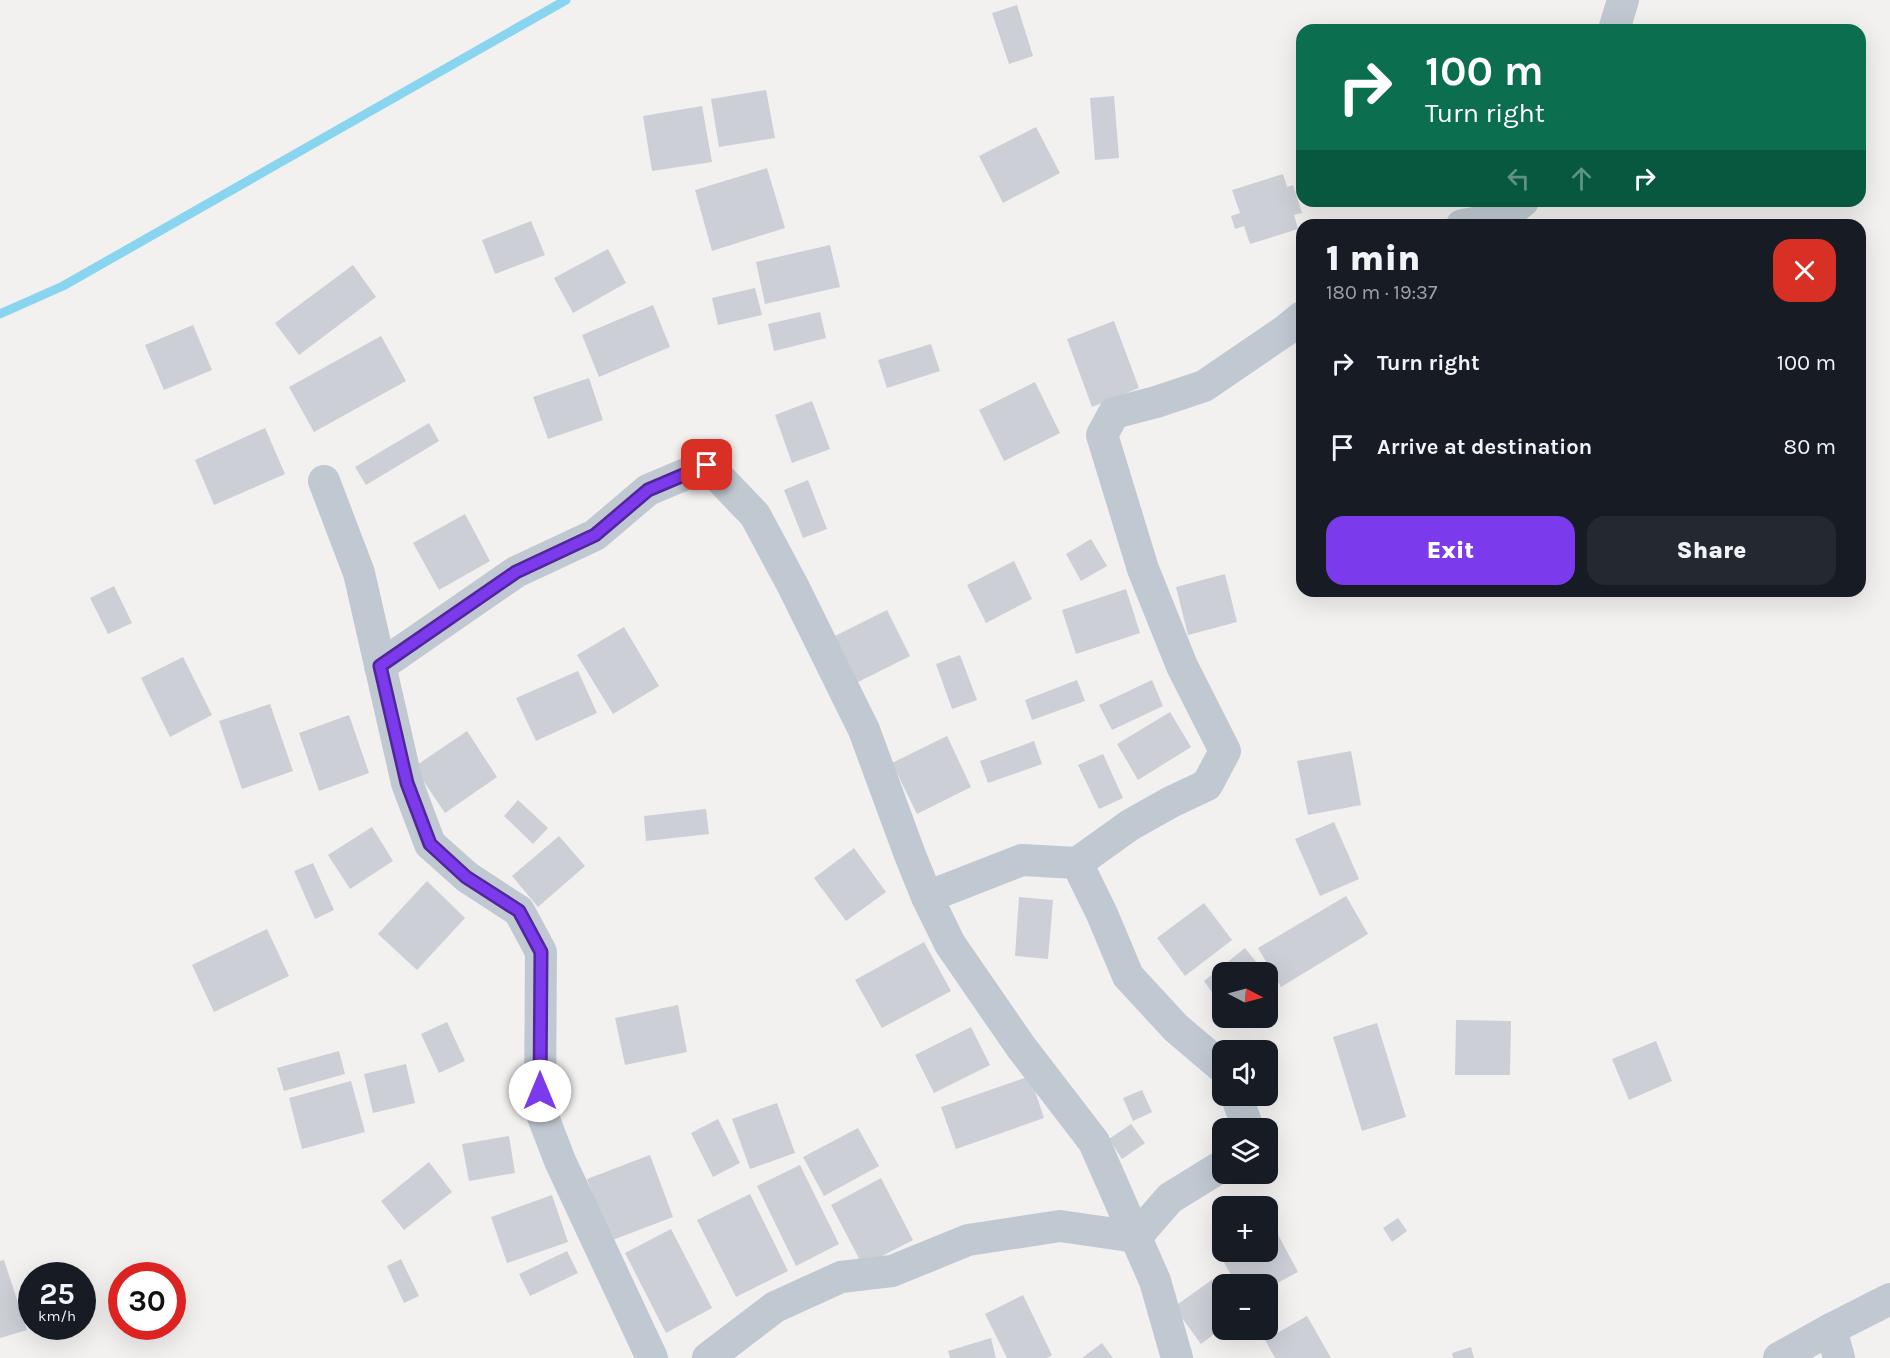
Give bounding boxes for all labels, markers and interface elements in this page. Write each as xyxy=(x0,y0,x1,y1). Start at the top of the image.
text: 100 m xyxy=(1425,46,1544,96)
icon: right xyxy=(1326,48,1404,126)
text: Turn right xyxy=(1425,97,1545,129)
icon: left xyxy=(1502,162,1535,195)
icon: ahead xyxy=(1565,162,1598,195)
icon: right xyxy=(1628,162,1661,195)
text: 1 min xyxy=(1326,237,1420,279)
button: close xyxy=(1773,239,1836,302)
text: 180 m · 19:37 xyxy=(1326,281,1437,304)
icon: right xyxy=(1326,347,1359,380)
text: Turn right xyxy=(1377,350,1480,376)
text: 100 m xyxy=(1777,350,1836,376)
icon: arrive xyxy=(1326,431,1359,464)
text: Arrive at destination xyxy=(1377,434,1592,460)
text: 80 m xyxy=(1784,434,1836,460)
pin xyxy=(681,439,732,490)
icon: arrive xyxy=(690,448,723,481)
button: Exit xyxy=(1326,516,1575,585)
button: Share xyxy=(1587,516,1836,585)
north arrow xyxy=(1212,962,1278,1028)
map controls xyxy=(1212,962,1278,1340)
button: sound xyxy=(1212,1040,1278,1106)
position arrow xyxy=(508,1059,572,1123)
button: layers xyxy=(1212,1118,1278,1184)
button: + xyxy=(1212,1196,1278,1262)
speed limit sign: 30 xyxy=(108,1262,186,1340)
button: − xyxy=(1212,1274,1278,1340)
text: 25 xyxy=(39,1276,75,1312)
text: km/h xyxy=(38,1307,76,1325)

